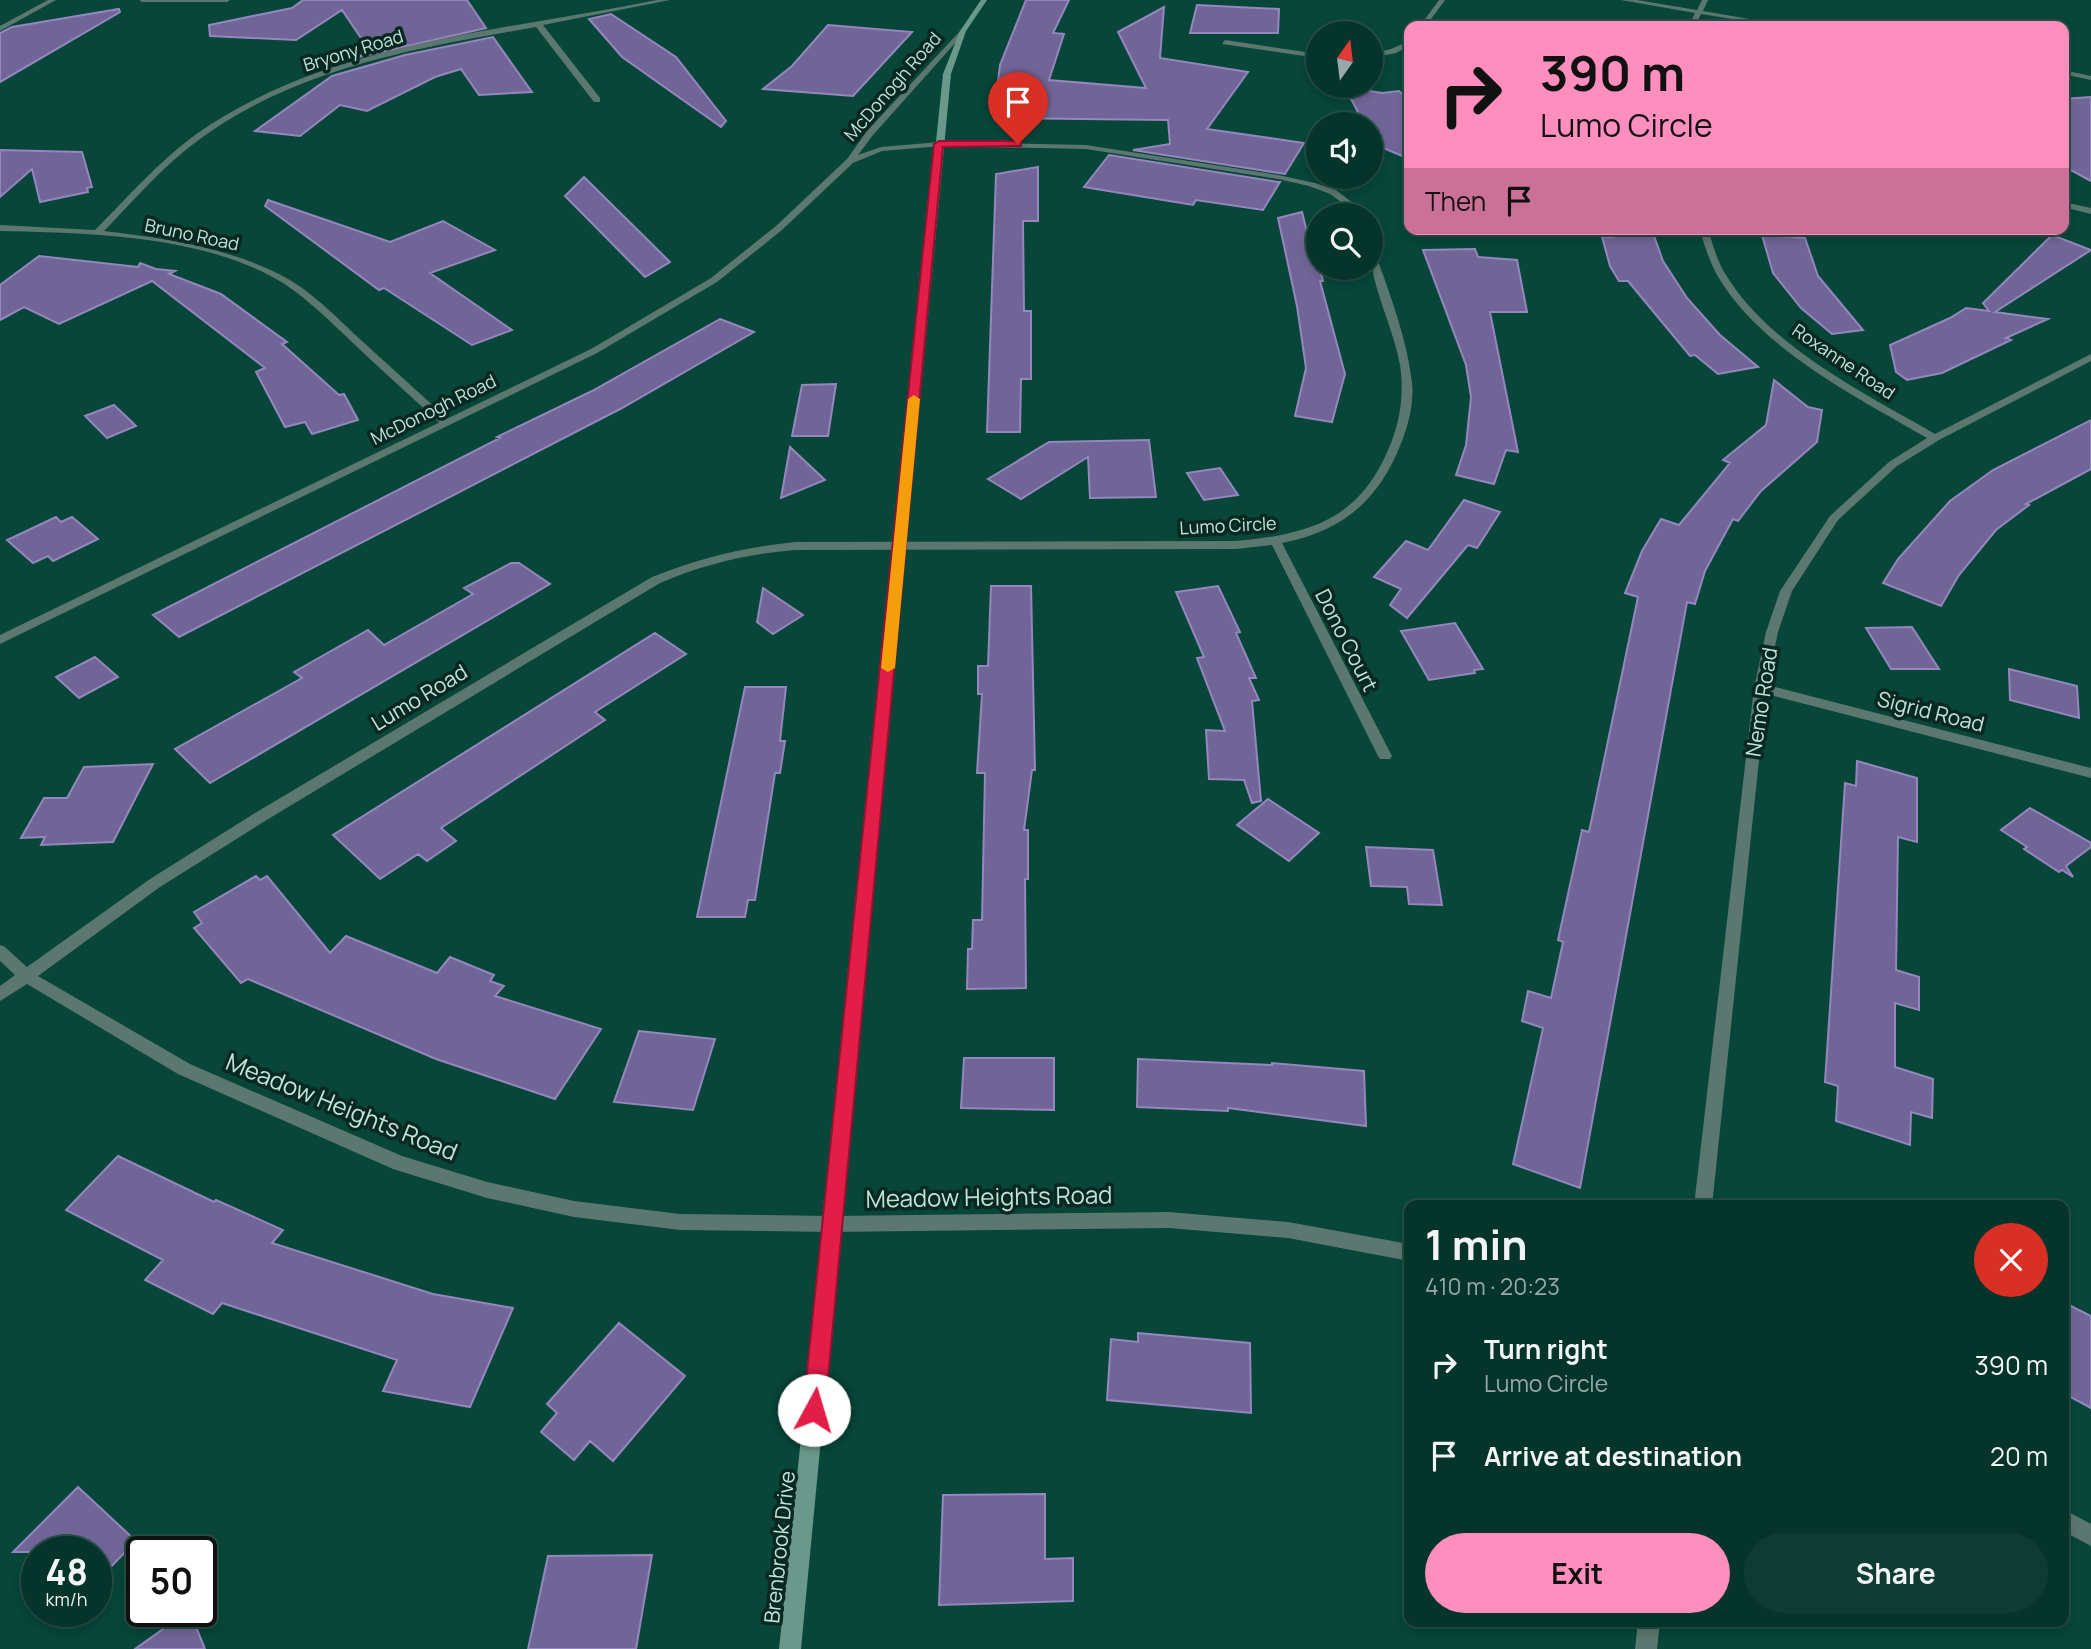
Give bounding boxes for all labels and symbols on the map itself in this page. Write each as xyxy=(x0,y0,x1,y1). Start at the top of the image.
north arrow xyxy=(1306,21,1382,98)
street label: Bryony Road xyxy=(300,23,406,77)
street label: McDonogh Road xyxy=(838,27,946,145)
pin xyxy=(988,72,1048,144)
street label: Bruno Road xyxy=(143,212,241,256)
street label: Roxanne Road xyxy=(1788,318,1900,404)
street label: McDonogh Road xyxy=(366,368,500,450)
street label: Lumo Circle xyxy=(1179,510,1277,540)
street label: Dono Court xyxy=(1309,584,1385,696)
street label: Nemo Road xyxy=(1739,645,1783,759)
street label: Lumo Road xyxy=(366,657,472,737)
street label: Sigrid Road xyxy=(1875,684,1987,738)
street label: Meadow Heights Road xyxy=(221,1044,463,1168)
street label: Meadow Heights Road xyxy=(865,1177,1113,1215)
position arrow xyxy=(777,1373,851,1447)
street label: Brenbrook Drive xyxy=(757,1469,801,1625)
speed limit sign: 50 xyxy=(126,1536,217,1627)

